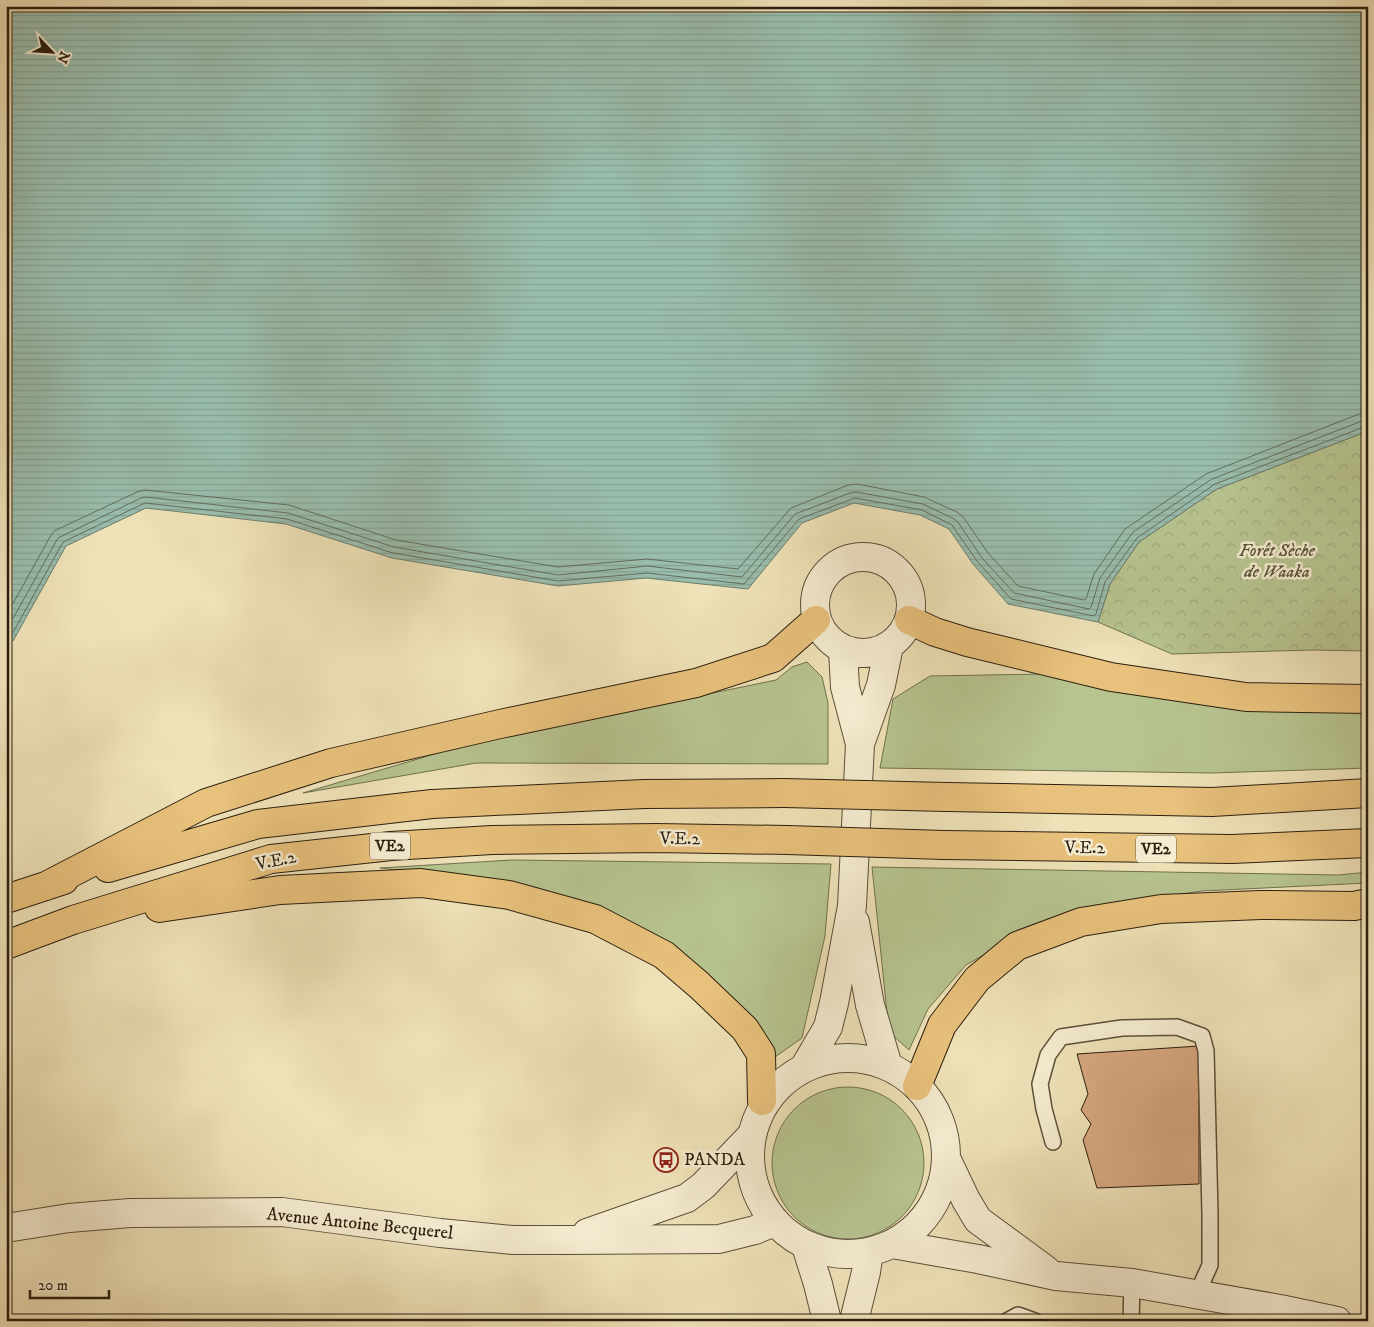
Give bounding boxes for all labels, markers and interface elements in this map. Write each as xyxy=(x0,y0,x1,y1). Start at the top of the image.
north arrow xyxy=(28,28,78,78)
text: N xyxy=(52,48,73,67)
park label: Forêt Sèche de Waaka xyxy=(1239,540,1316,583)
street label: V.E.2 xyxy=(658,828,701,850)
road number: VE2 xyxy=(370,832,410,859)
road number: VE2 xyxy=(1136,836,1176,862)
street label: V.E.2 xyxy=(1063,837,1106,859)
street label: V.E.2 xyxy=(253,846,298,876)
bus stop icon: PANDA xyxy=(653,1147,679,1173)
place label: PANDA xyxy=(684,1149,745,1171)
street label: Avenue Antoine Becquerel xyxy=(266,1203,455,1245)
scale bar xyxy=(30,1267,109,1299)
text: 20 m xyxy=(38,1276,68,1295)

